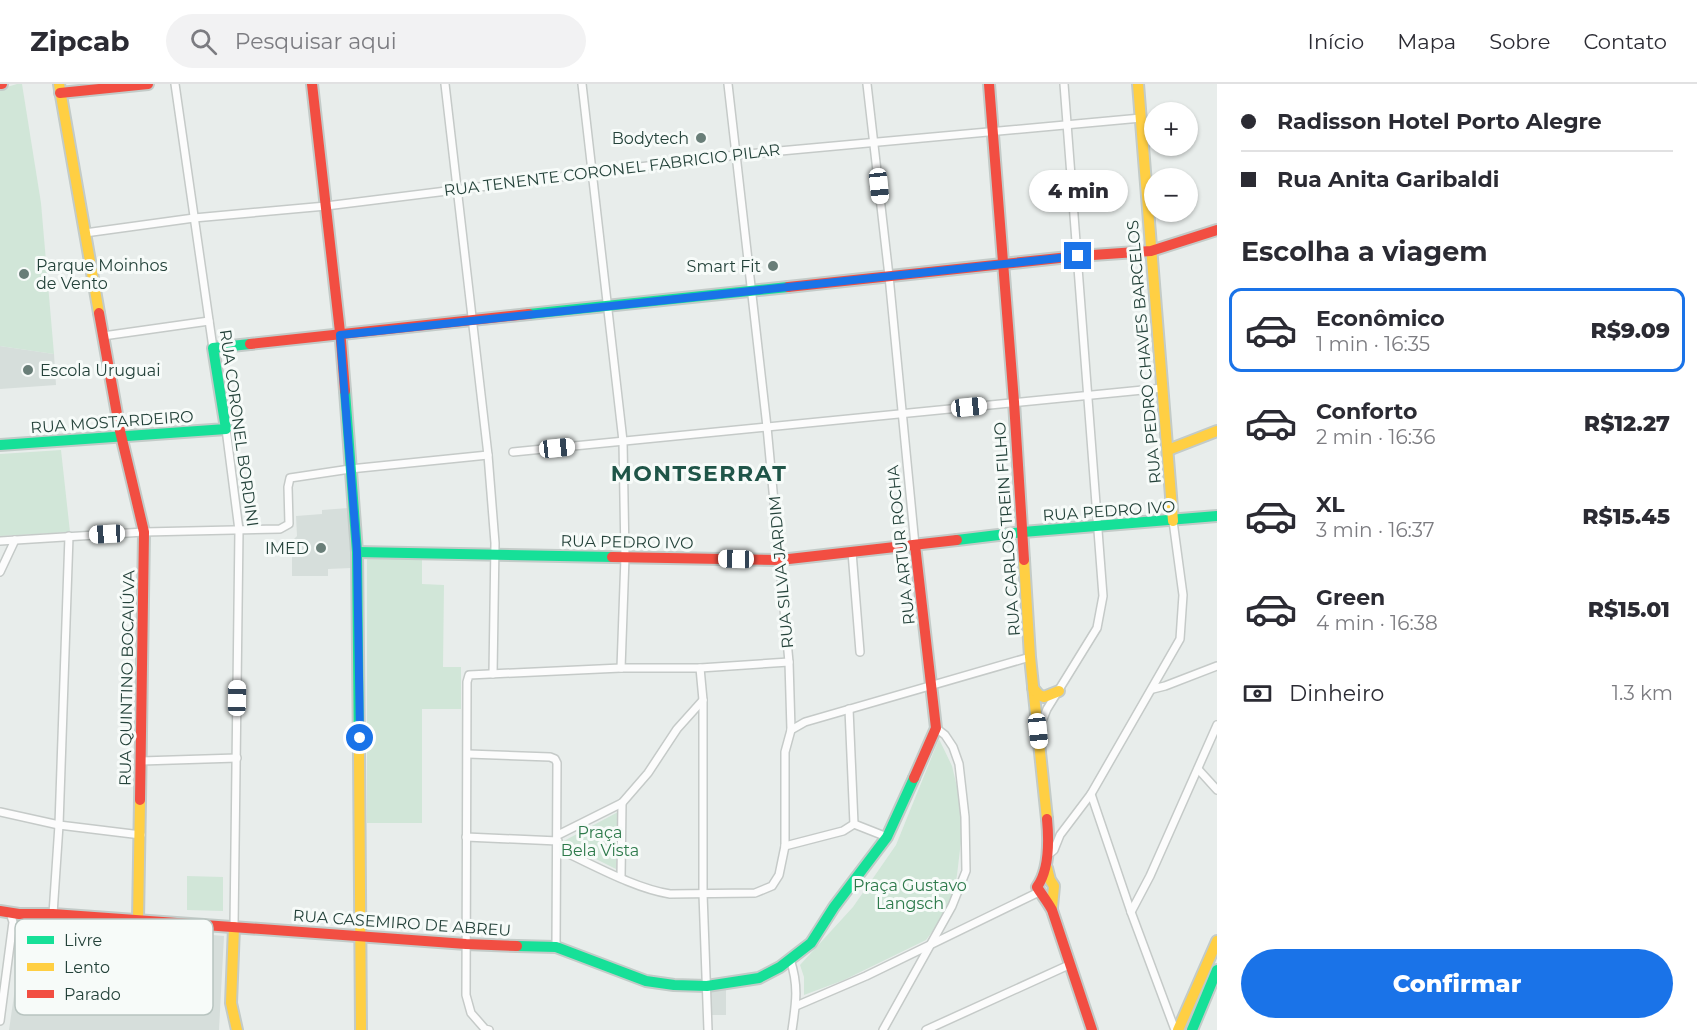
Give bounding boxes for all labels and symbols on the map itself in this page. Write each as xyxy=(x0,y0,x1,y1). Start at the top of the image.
place label: Bodytech xyxy=(612,129,689,148)
marker: Bodytech xyxy=(694,131,708,145)
street label: RUA TENENTE CORONEL FABRICIO PILAR xyxy=(443,140,781,200)
car xyxy=(868,167,890,205)
callout: 4 min xyxy=(1028,169,1128,211)
street label: RUA PEDRO CHAVES BARCELOS xyxy=(1123,219,1165,485)
route end xyxy=(1064,242,1091,269)
place label: Parque Moinhos de Vento xyxy=(36,256,168,293)
place label: Smart Fit xyxy=(687,257,762,276)
marker: Smart Fit xyxy=(766,259,780,273)
marker: Parque Moinhos de Vento xyxy=(17,267,31,281)
street label: RUA CORONEL BORDINI xyxy=(216,328,262,528)
place label: Escola Uruguai xyxy=(40,361,161,380)
marker: Escola Uruguai xyxy=(21,363,35,377)
car xyxy=(950,396,988,418)
street label: RUA MOSTARDEIRO xyxy=(30,407,194,437)
street label: RUA CARLOS TREIN FILHO xyxy=(990,421,1024,637)
car xyxy=(538,437,576,459)
district label: MONTSERRAT xyxy=(611,460,787,487)
street label: RUA ARTUR ROCHA xyxy=(883,464,919,626)
street label: RUA SILVA JARDIM xyxy=(765,495,797,649)
street label: RUA PEDRO IVO xyxy=(1042,497,1176,525)
car xyxy=(89,524,125,544)
street label: RUA PEDRO IVO xyxy=(560,531,694,553)
place label: IMED xyxy=(265,539,309,558)
marker: IMED xyxy=(314,541,328,555)
car xyxy=(718,550,754,568)
street label: RUA QUINTINO BOCAIÚVA xyxy=(116,569,138,786)
car xyxy=(228,680,246,716)
car xyxy=(1027,712,1049,750)
route start xyxy=(346,724,373,751)
park label: Praça Bela Vista xyxy=(561,823,639,860)
park label: Praça Gustavo Langsch xyxy=(853,876,967,913)
street label: RUA CASEMIRO DE ABREU xyxy=(292,906,512,940)
legend xyxy=(15,919,213,1015)
text: Livre xyxy=(64,931,102,950)
text: Lento xyxy=(64,958,110,977)
text: Parado xyxy=(64,985,121,1004)

